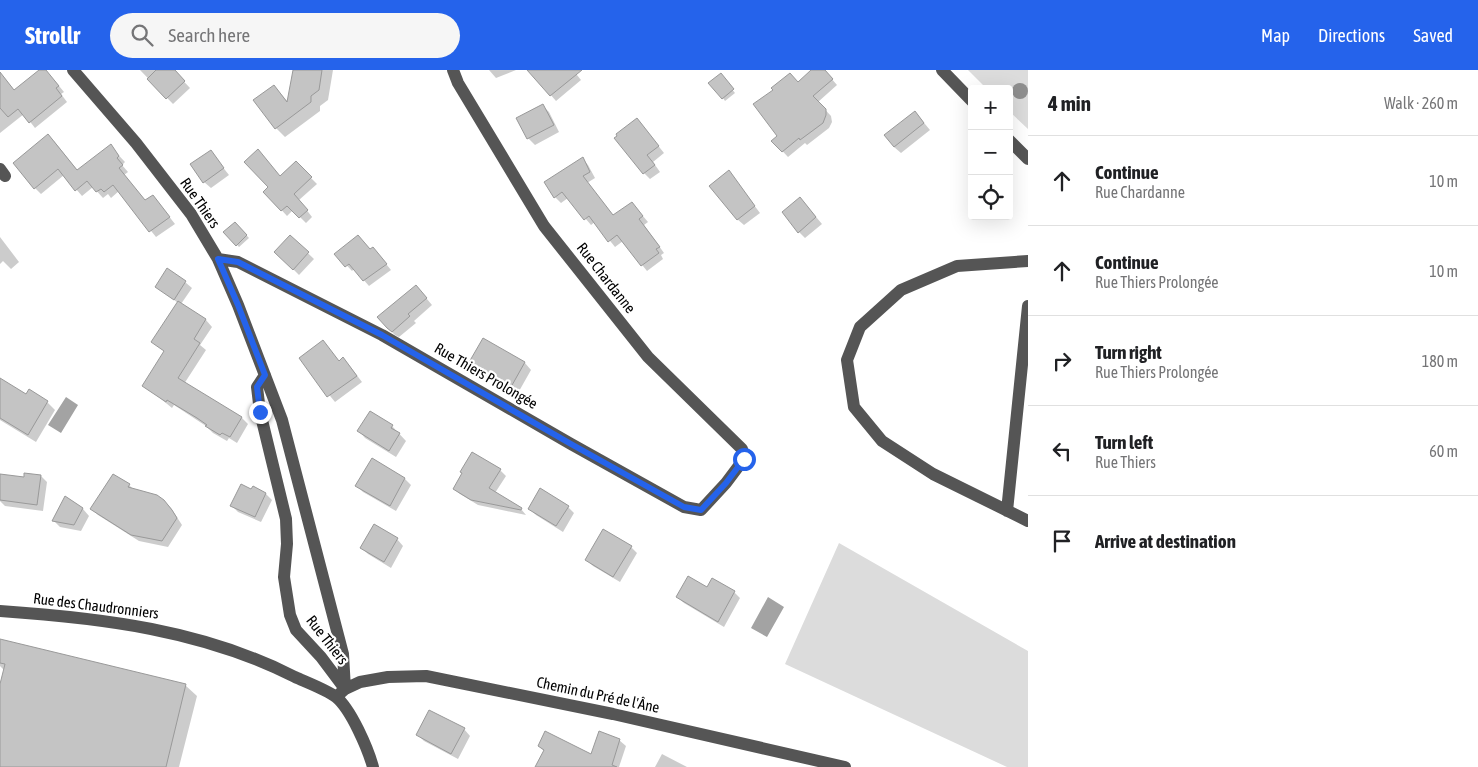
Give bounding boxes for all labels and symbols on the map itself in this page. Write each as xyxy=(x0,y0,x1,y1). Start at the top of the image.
street label: Rue Thiers xyxy=(177,174,224,231)
street label: Rue Chardanne xyxy=(574,239,639,316)
street label: Rue Thiers Prolongée xyxy=(432,339,541,412)
route end xyxy=(249,401,272,424)
route start xyxy=(733,448,756,471)
street label: Rue des Chaudronniers xyxy=(32,589,160,622)
street label: Rue Thiers xyxy=(303,612,352,667)
street label: Chemin du Pré de l'Âne xyxy=(535,673,661,716)

